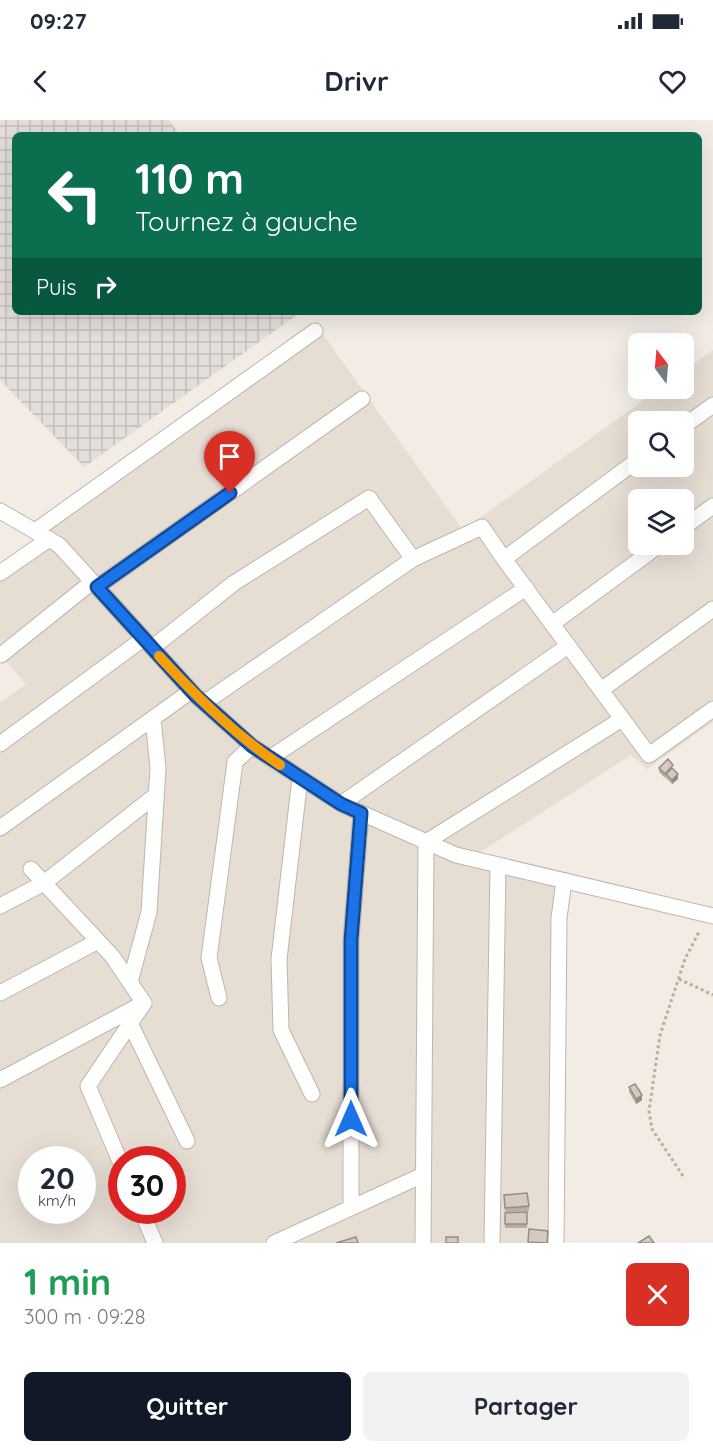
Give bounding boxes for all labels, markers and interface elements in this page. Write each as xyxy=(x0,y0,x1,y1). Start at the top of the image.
text: 09:27 xyxy=(30,7,87,35)
text: Drivr xyxy=(324,64,389,98)
icon: back xyxy=(24,65,57,98)
icon: heart xyxy=(656,65,689,98)
text: 110 m xyxy=(135,152,244,205)
icon: left xyxy=(36,156,114,234)
text: Tournez à gauche xyxy=(135,204,358,238)
icon: right xyxy=(89,270,122,303)
text: Puis xyxy=(36,273,77,301)
north arrow xyxy=(628,333,694,399)
map controls xyxy=(628,333,694,555)
button: search xyxy=(628,411,694,477)
pin xyxy=(204,431,255,493)
icon: arrive xyxy=(213,440,246,473)
button: layers xyxy=(628,489,694,555)
position arrow xyxy=(319,1087,383,1151)
speed limit sign: 30 xyxy=(108,1146,186,1224)
text: 20 xyxy=(39,1159,75,1197)
text: km/h xyxy=(38,1191,76,1210)
text: 1 min xyxy=(24,1259,111,1304)
button: close xyxy=(626,1263,689,1326)
text: 300 m · 09:28 xyxy=(24,1304,145,1329)
button: Quitter xyxy=(24,1372,351,1441)
button: Partager xyxy=(363,1372,689,1441)

